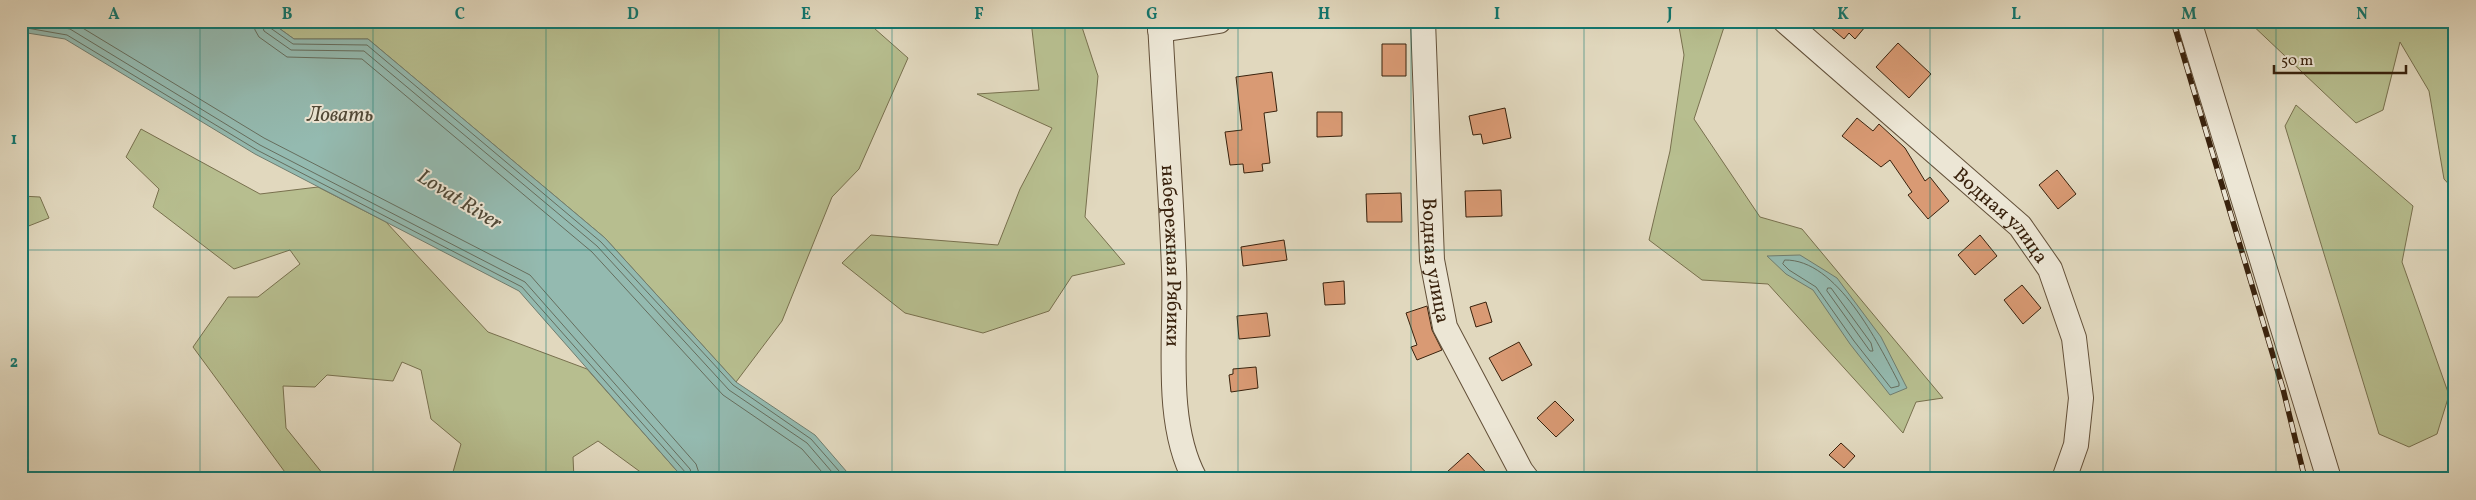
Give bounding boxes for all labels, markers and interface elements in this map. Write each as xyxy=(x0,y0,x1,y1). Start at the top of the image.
text: A xyxy=(108,4,120,26)
text: B xyxy=(282,4,293,26)
text: C xyxy=(455,4,465,26)
text: D xyxy=(627,4,639,26)
text: E xyxy=(801,4,811,26)
text: F xyxy=(974,4,984,26)
text: G xyxy=(1146,4,1158,26)
text: H xyxy=(1318,4,1330,26)
text: I xyxy=(1494,4,1500,26)
text: J xyxy=(1666,4,1673,26)
text: K xyxy=(1837,4,1849,26)
text: L xyxy=(2011,4,2021,26)
text: M xyxy=(2181,4,2197,26)
text: N xyxy=(2356,4,2368,26)
scale bar xyxy=(2274,42,2406,74)
text: 50 m xyxy=(2281,51,2313,72)
water label: Ловать xyxy=(306,101,373,130)
text: 1 xyxy=(11,129,17,151)
street label: Водная улица xyxy=(1946,162,2054,270)
water label: Lovat River xyxy=(411,163,507,238)
street label: набережная Рябики xyxy=(1153,164,1186,347)
street label: Водная улица xyxy=(1414,197,1456,326)
text: 2 xyxy=(10,352,18,374)

